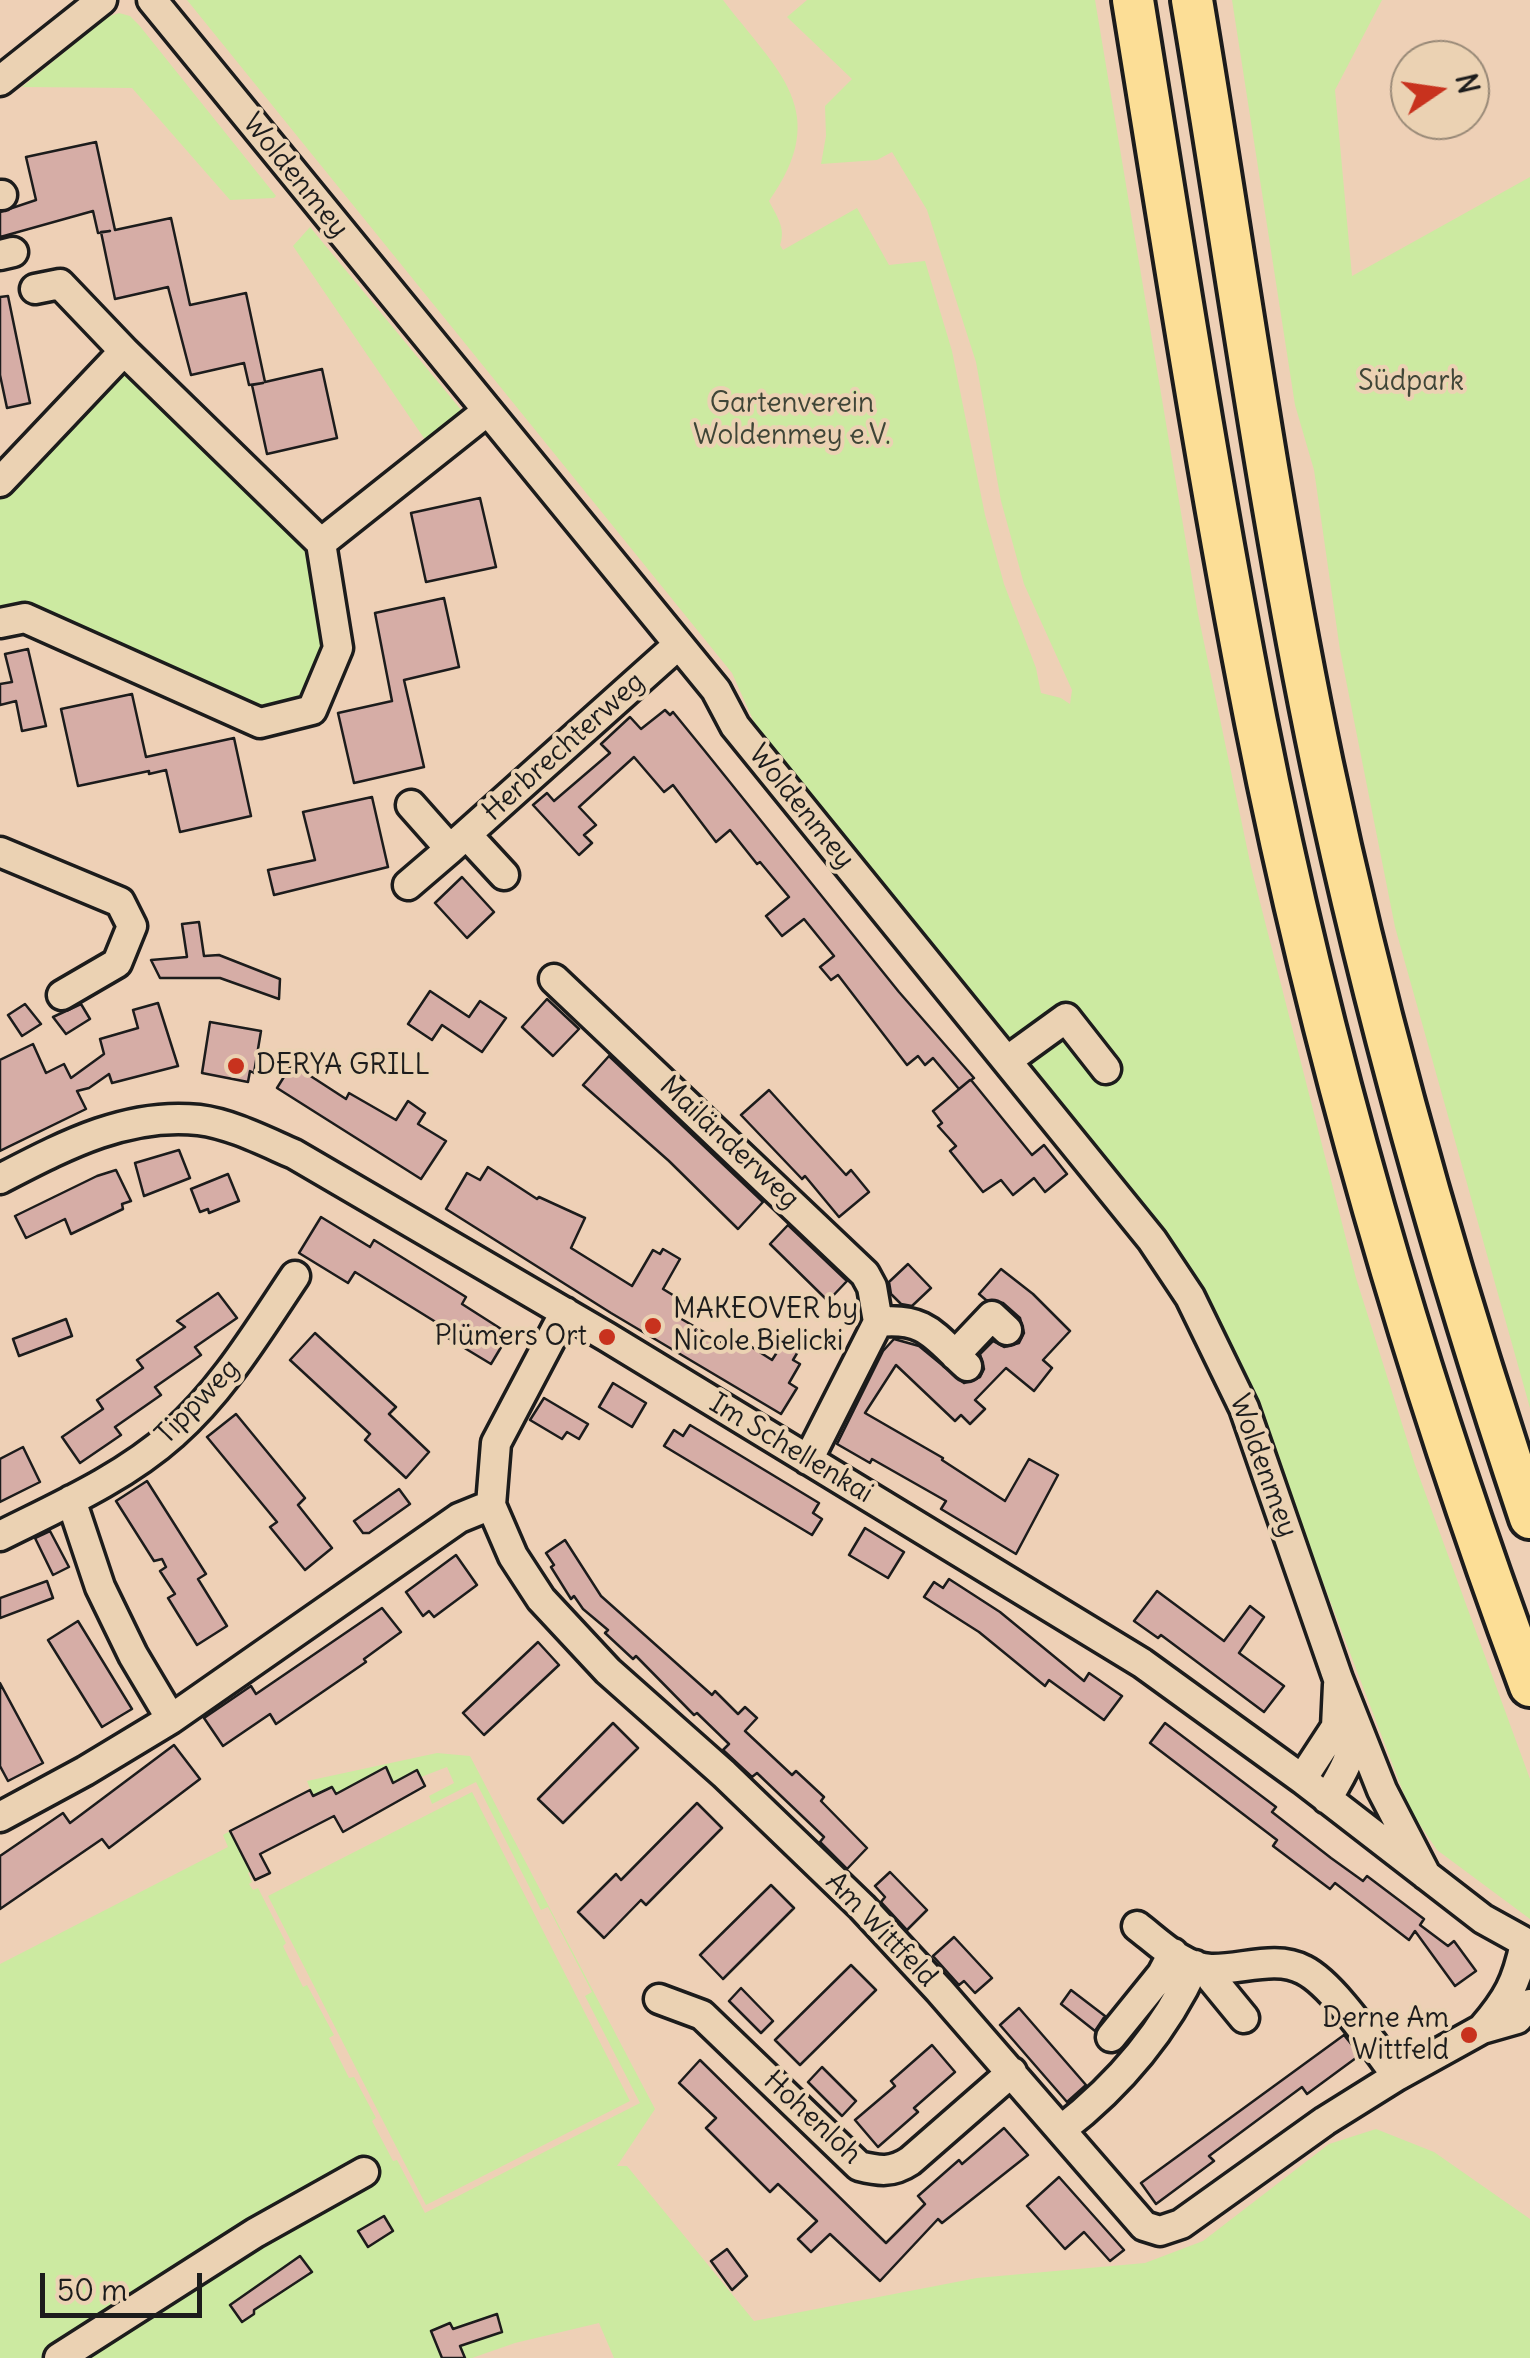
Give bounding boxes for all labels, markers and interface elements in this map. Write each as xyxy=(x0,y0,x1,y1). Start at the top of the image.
north arrow xyxy=(1390,40,1490,140)
text: N xyxy=(1448,70,1487,97)
street label: Woldenmey xyxy=(235,107,355,245)
park label: Südpark xyxy=(1358,365,1464,399)
park label: Gartenverein Woldenmey e.V. xyxy=(693,387,891,453)
street label: Herbrechterweg xyxy=(476,666,652,828)
street label: Woldenmey xyxy=(741,738,861,876)
place label: DERYA GRILL xyxy=(256,1049,430,1083)
marker: DERYA GRILL xyxy=(225,1055,247,1077)
street label: Mailänderweg xyxy=(652,1070,806,1216)
place label: MAKEOVER by Nicole Bielicki xyxy=(673,1293,858,1359)
marker: MAKEOVER by Nicole Bielicki xyxy=(642,1315,664,1337)
place label: Plümers Ort xyxy=(435,1320,587,1354)
marker: Plümers Ort xyxy=(596,1326,618,1348)
street label: Tippweg xyxy=(149,1352,247,1452)
street label: Im Schellenkai xyxy=(703,1387,879,1511)
street label: Woldenmey xyxy=(1222,1390,1304,1542)
street label: Am Wittfeld xyxy=(818,1866,944,1994)
place label: Derne Am Wittfeld xyxy=(1322,2002,1449,2068)
marker: Derne Am Wittfeld xyxy=(1458,2024,1480,2046)
street label: Hohenloh xyxy=(756,2064,868,2172)
scale bar xyxy=(45,2253,208,2315)
text: 50 m xyxy=(57,2271,127,2309)

